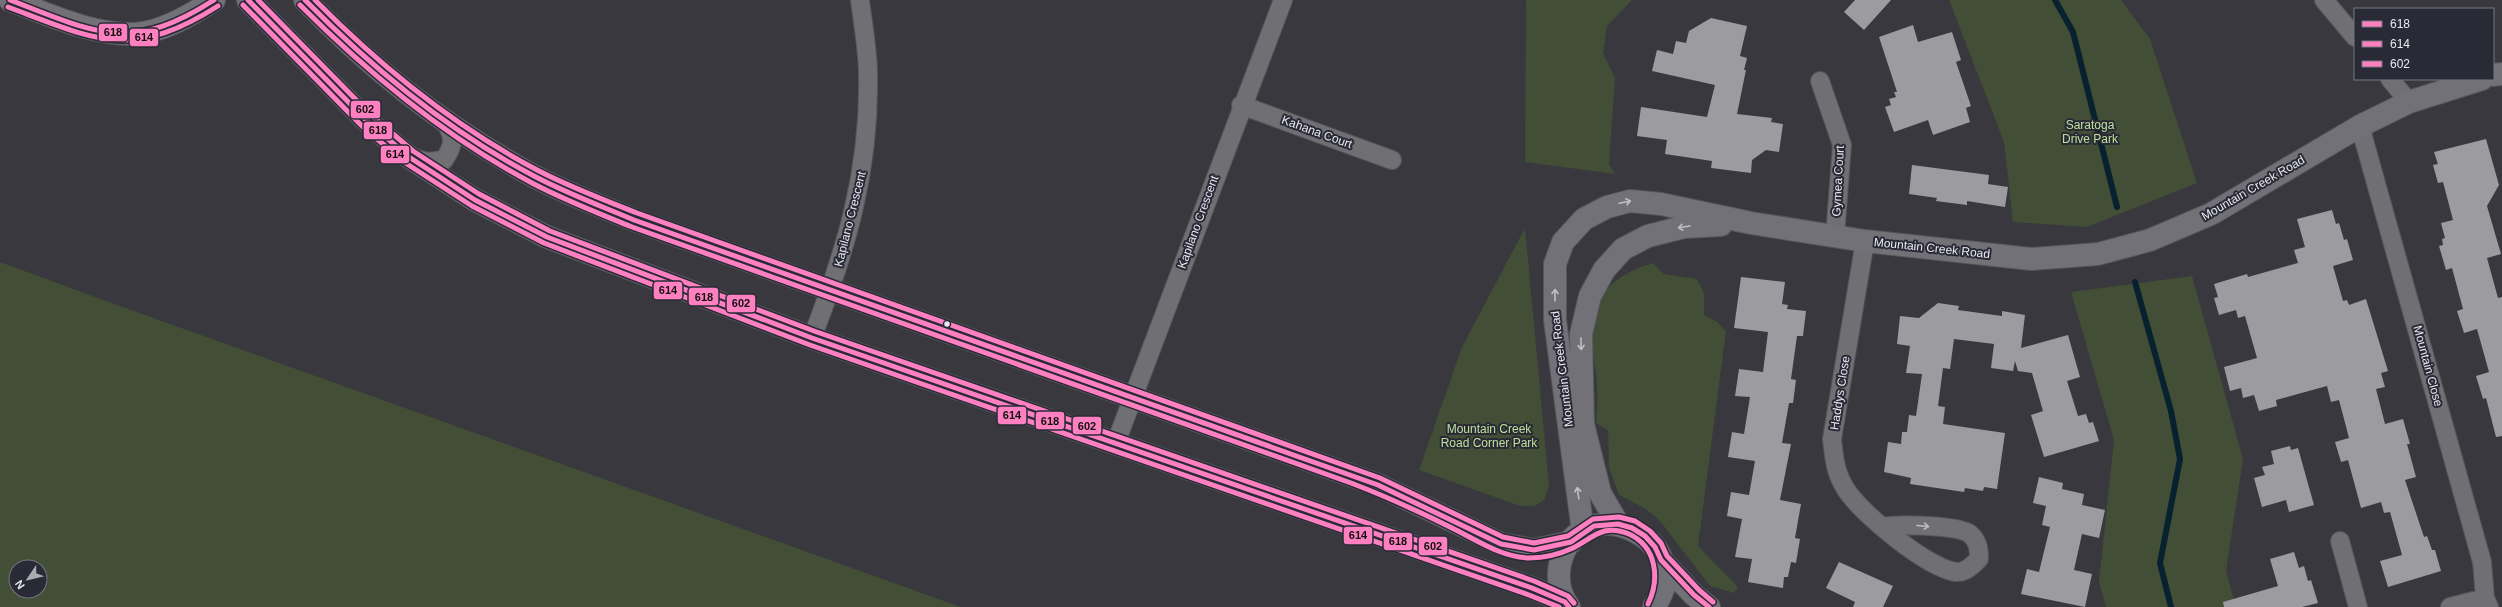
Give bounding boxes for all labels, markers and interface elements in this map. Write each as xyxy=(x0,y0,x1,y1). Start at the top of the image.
legend xyxy=(2354,8,2494,80)
text: 618 xyxy=(2390,17,2410,31)
line badge: 618 xyxy=(98,23,128,42)
text: 618 xyxy=(104,26,122,38)
line badge: 614 xyxy=(129,28,159,47)
text: 614 xyxy=(135,31,154,43)
text: 614 xyxy=(2390,37,2410,51)
text: 602 xyxy=(2390,57,2410,71)
line badge: 602 xyxy=(350,100,381,119)
text: 602 xyxy=(356,103,374,115)
street label: Kahana Court xyxy=(1280,113,1355,151)
park label: Saratoga Drive Park xyxy=(2062,118,2119,146)
line badge: 618 xyxy=(363,121,393,140)
text: 618 xyxy=(369,124,387,136)
street label: Gymea Court xyxy=(1829,144,1847,217)
line badge: 614 xyxy=(380,145,410,164)
text: 614 xyxy=(386,148,405,160)
street label: Mountain Creek Road xyxy=(2199,153,2307,223)
street label: Kapilano Crescent xyxy=(831,169,869,268)
street label: Kapilano Crescent xyxy=(1175,173,1222,270)
one-way arrow xyxy=(1619,198,1632,206)
one-way arrow xyxy=(1678,223,1691,231)
street label: Mountain Creek Road xyxy=(1873,235,1991,261)
line badge: 614 xyxy=(653,281,683,300)
text: 614 xyxy=(659,284,678,296)
line badge: 618 xyxy=(688,287,719,306)
one-way arrow xyxy=(1551,289,1559,302)
text: 618 xyxy=(695,291,713,303)
line badge: 602 xyxy=(726,294,756,313)
text: 602 xyxy=(732,297,750,309)
street label: Mountain Creek Road xyxy=(1548,310,1576,428)
unlabelled marker xyxy=(942,319,952,329)
street label: Mountain Close xyxy=(2410,324,2446,408)
one-way arrow xyxy=(1577,337,1585,350)
street label: Haddys Close xyxy=(1827,355,1853,431)
line badge: 614 xyxy=(997,406,1027,425)
text: 614 xyxy=(1003,409,1022,421)
line badge: 618 xyxy=(1035,411,1065,430)
text: 618 xyxy=(1041,415,1059,427)
line badge: 602 xyxy=(1072,416,1102,435)
text: 602 xyxy=(1078,420,1096,432)
park label: Mountain Creek Road Corner Park xyxy=(1441,422,1538,450)
one-way arrow xyxy=(1574,487,1582,500)
one-way arrow xyxy=(1916,523,1929,530)
line badge: 614 xyxy=(1343,526,1373,545)
text: 614 xyxy=(1349,529,1368,541)
line badge: 618 xyxy=(1383,532,1413,551)
text: 618 xyxy=(1389,535,1407,547)
line badge: 602 xyxy=(1418,536,1448,556)
text: 602 xyxy=(1424,540,1442,552)
north arrow xyxy=(8,559,48,599)
text: N xyxy=(13,578,27,591)

